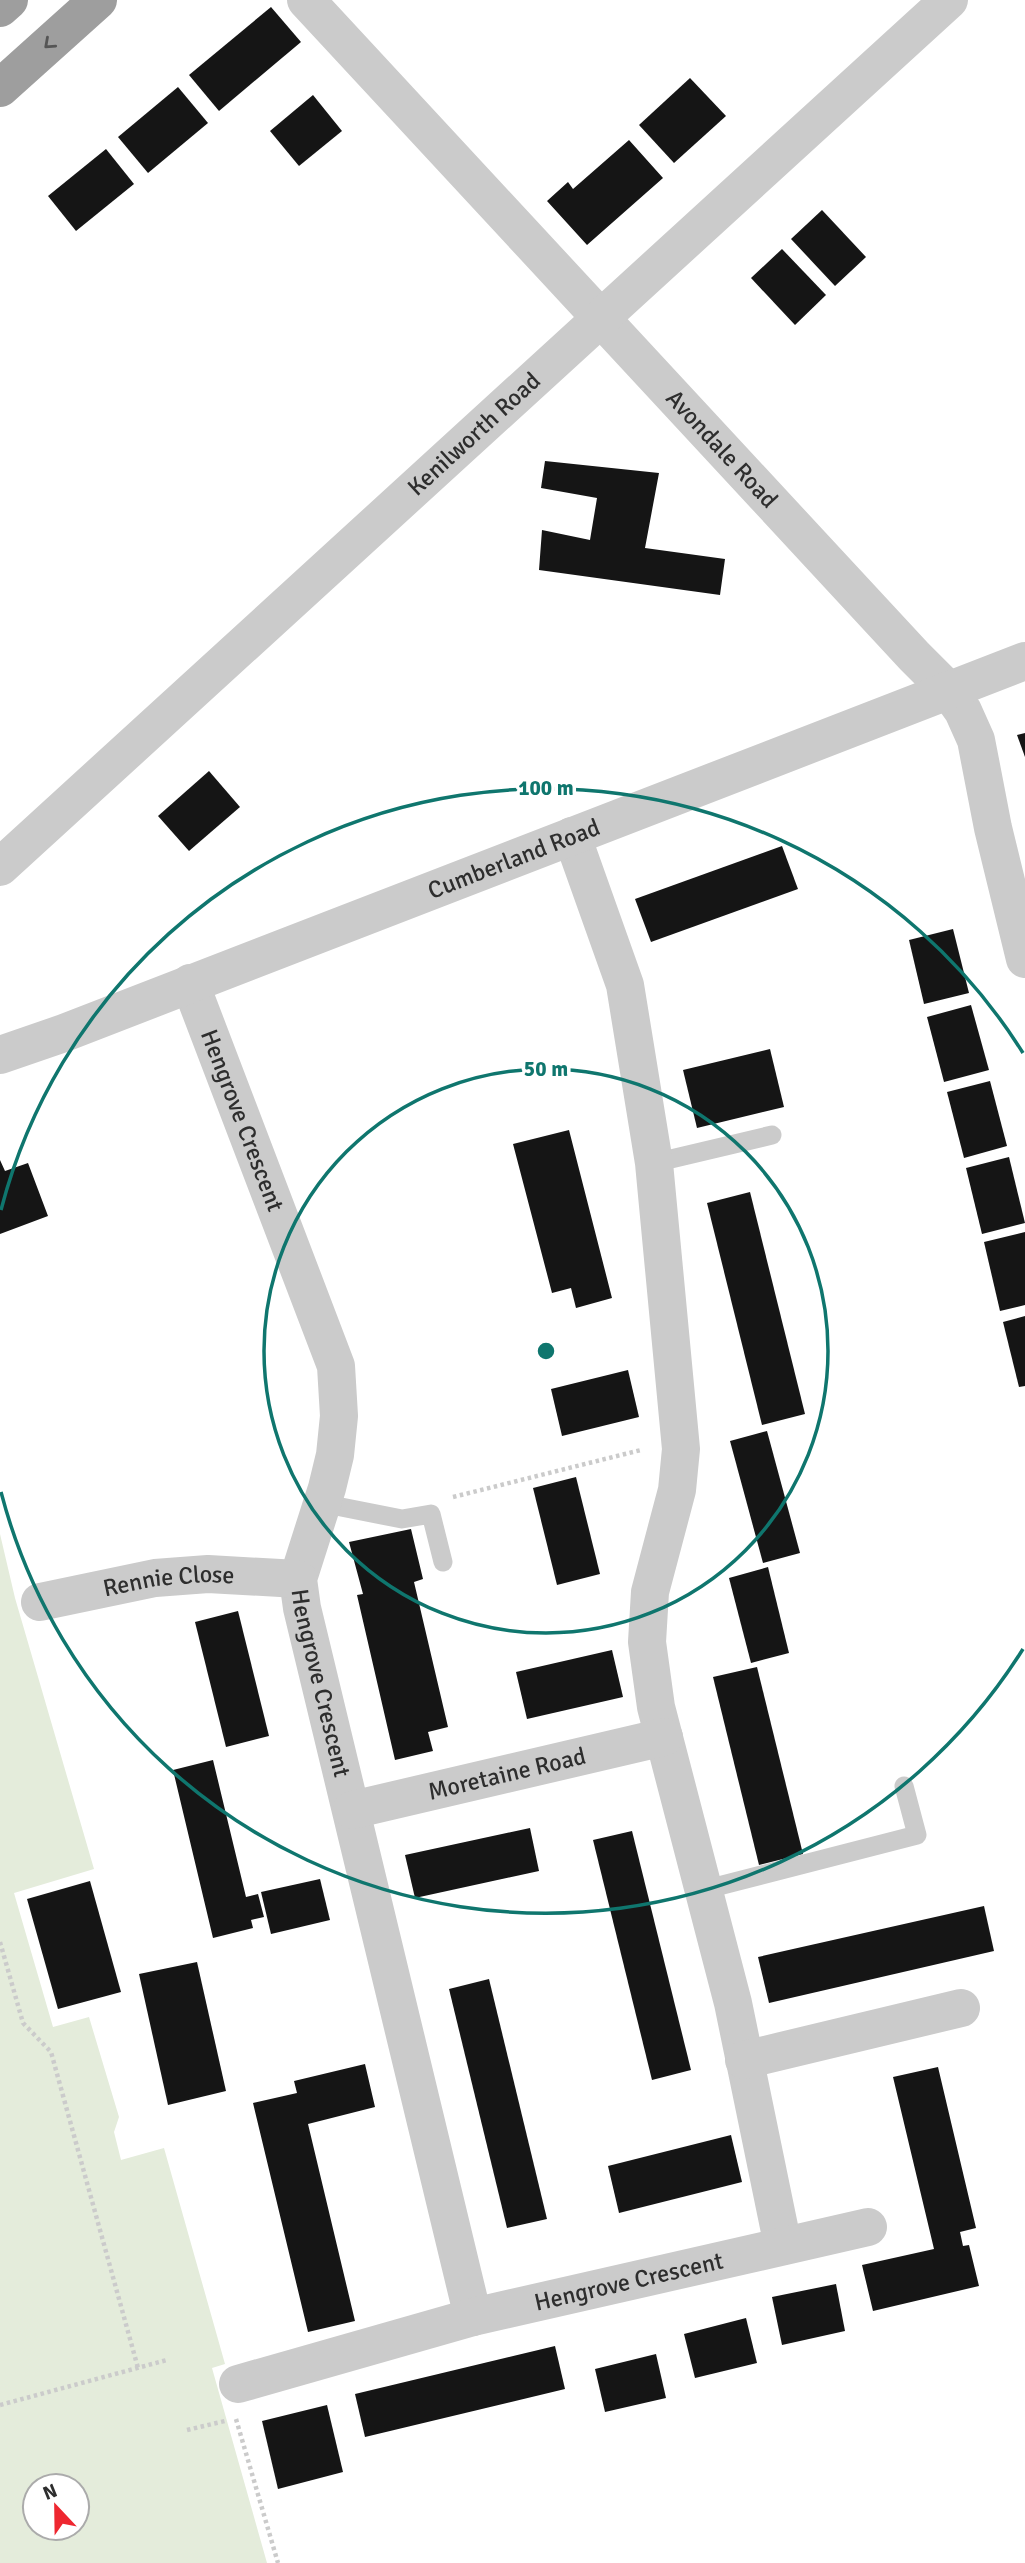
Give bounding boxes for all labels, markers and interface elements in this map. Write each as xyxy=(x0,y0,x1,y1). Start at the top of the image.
one-way arrow xyxy=(44,36,57,48)
street label: Kenilworth Road xyxy=(401,366,547,502)
street label: Avondale Road xyxy=(660,383,784,514)
text: 100 m xyxy=(518,775,574,801)
street label: Cumberland Road xyxy=(424,812,604,906)
street label: Hengrove Crescent xyxy=(194,1025,291,1216)
text: 50 m xyxy=(524,1056,568,1082)
centre of rings xyxy=(534,1339,558,1363)
street label: Rennie Close xyxy=(100,1559,235,1603)
street label: Hengrove Crescent xyxy=(285,1587,357,1780)
street label: Moretaine Road xyxy=(425,1741,589,1807)
street label: Hengrove Crescent xyxy=(531,2246,726,2318)
north arrow xyxy=(21,2472,91,2542)
text: N xyxy=(39,2479,61,2506)

